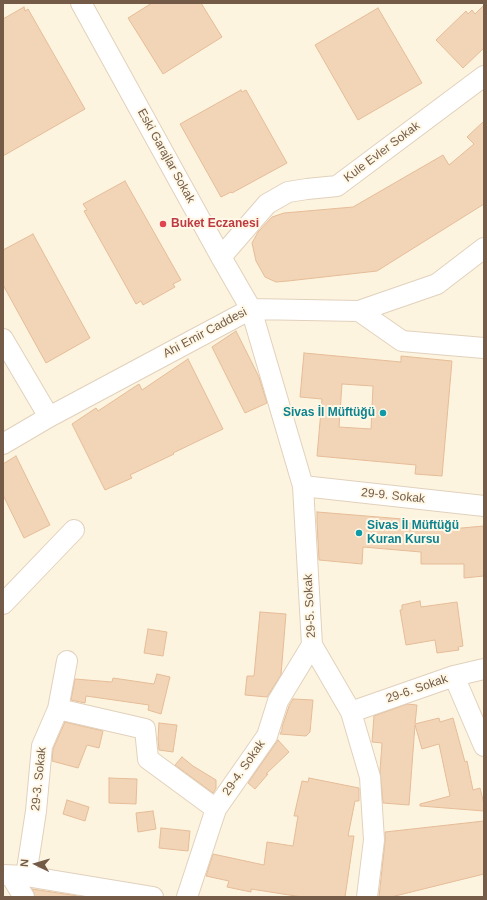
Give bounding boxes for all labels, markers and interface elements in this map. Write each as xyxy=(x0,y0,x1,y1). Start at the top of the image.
street label: Eski Garajlar Sokak xyxy=(134,106,198,206)
street label: Kule Evler Sokak xyxy=(341,119,423,185)
place label: Buket Eczanesi xyxy=(171,217,259,231)
marker: Buket Eczanesi xyxy=(158,219,168,229)
street label: Ahi Emir Caddesi xyxy=(161,305,249,361)
place label: Sivas İl Müftüğü xyxy=(283,406,375,420)
marker: Sivas İl Müftüğü xyxy=(378,408,388,418)
street label: 29-9. Sokak xyxy=(360,485,426,507)
place label: Sivas İl Müftüğü Kuran Kursu xyxy=(367,519,459,547)
marker: Sivas İl Müftüğü Kuran Kursu xyxy=(354,528,364,538)
street label: 29-5. Sokak xyxy=(301,574,319,638)
street label: 29-6. Sokak xyxy=(384,672,450,706)
street label: 29-4. Sokak xyxy=(220,738,268,798)
street label: 29-3. Sokak xyxy=(28,746,50,812)
north arrow xyxy=(16,844,56,884)
text: N xyxy=(18,858,30,867)

